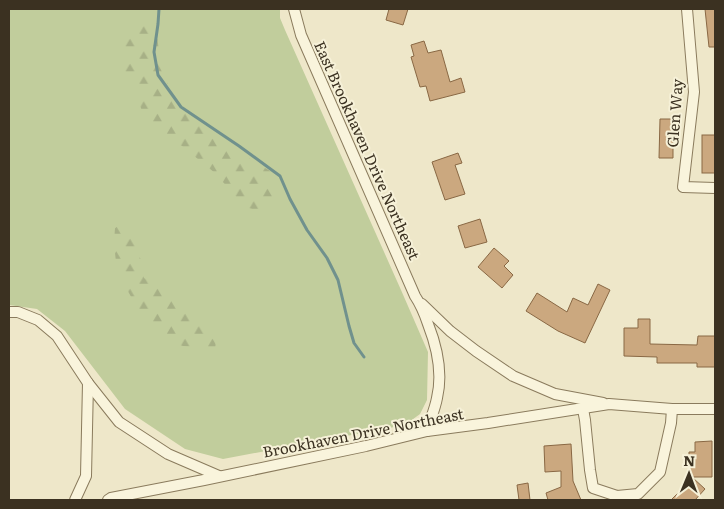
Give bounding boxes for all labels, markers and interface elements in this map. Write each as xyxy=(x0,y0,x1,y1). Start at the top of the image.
street label: East Brookhaven Drive Northeast xyxy=(309,37,427,263)
street label: Glen Way xyxy=(660,78,688,148)
street label: Brookhaven Drive Northeast xyxy=(261,401,465,463)
north arrow xyxy=(664,449,714,499)
text: N xyxy=(683,450,696,470)

